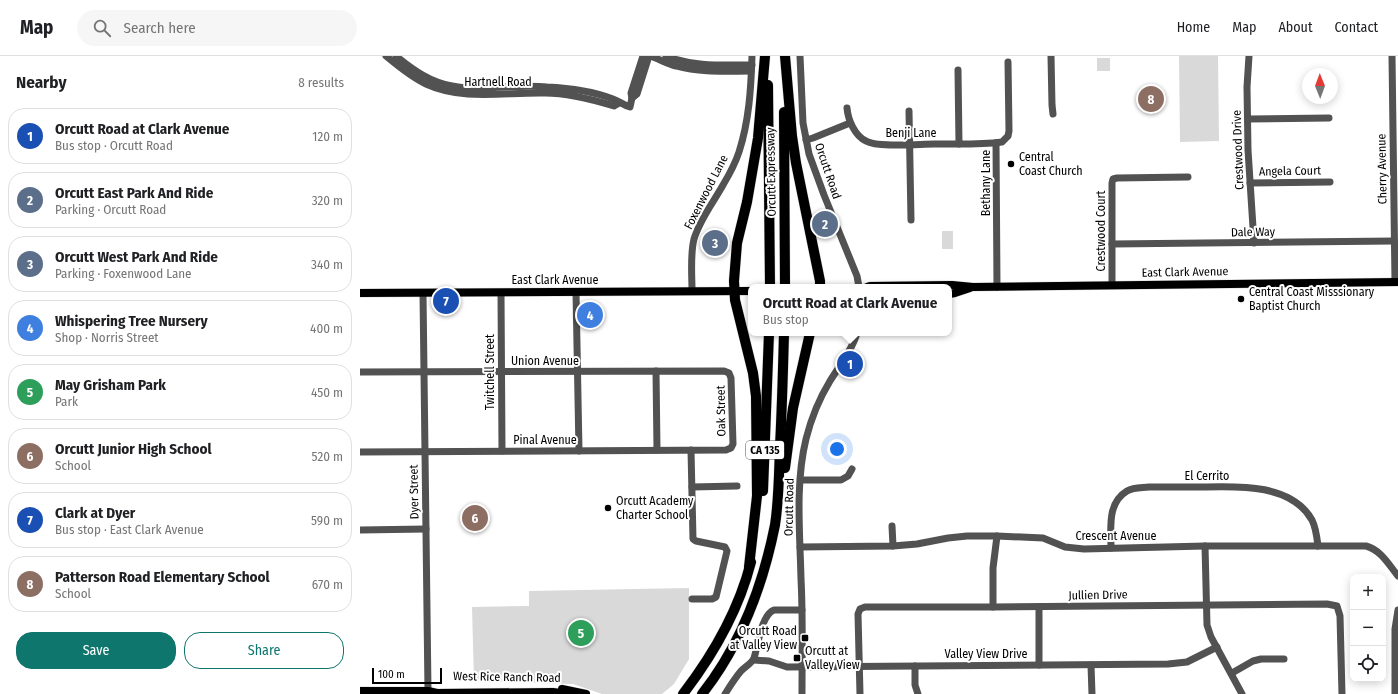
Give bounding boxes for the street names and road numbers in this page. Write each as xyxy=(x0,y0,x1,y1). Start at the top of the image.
street label: Hartnell Road xyxy=(464,75,532,89)
street label: Crestwood Drive xyxy=(1230,110,1246,190)
street label: Benji Lane xyxy=(885,126,937,140)
street label: Orcutt Expressway xyxy=(763,127,779,217)
street label: Cherry Avenue xyxy=(1374,133,1390,205)
street label: Orcutt Road xyxy=(812,141,844,201)
street label: Bethany Lane xyxy=(979,150,993,216)
street label: Foxenwood Lane xyxy=(681,152,731,232)
street label: Angela Court xyxy=(1259,163,1321,179)
street label: Crestwood Court xyxy=(1094,190,1108,272)
street label: Dale Way xyxy=(1231,225,1276,239)
street label: East Clark Avenue xyxy=(1141,264,1229,280)
street label: East Clark Avenue xyxy=(512,273,598,287)
street label: Twitchell Street xyxy=(483,334,497,410)
street label: Union Avenue xyxy=(511,354,579,368)
street label: Oak Street xyxy=(714,385,728,437)
street label: Pinal Avenue xyxy=(513,433,577,447)
road number: CA 135 xyxy=(746,441,784,459)
street label: Dyer Street xyxy=(407,464,421,519)
street label: El Cerrito xyxy=(1185,469,1229,483)
street label: Orcutt Road xyxy=(781,478,797,536)
street label: Crescent Avenue xyxy=(1076,529,1156,543)
street label: Jullien Drive xyxy=(1068,587,1128,603)
street label: Valley View Drive xyxy=(945,647,1027,661)
street label: West Rice Ranch Road xyxy=(453,669,561,685)

